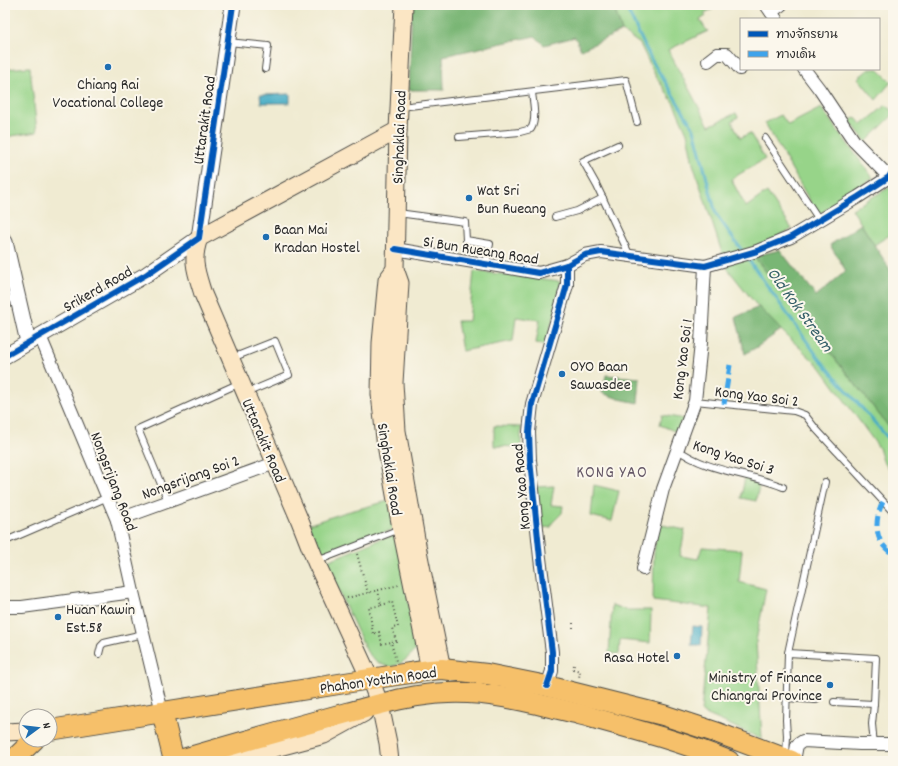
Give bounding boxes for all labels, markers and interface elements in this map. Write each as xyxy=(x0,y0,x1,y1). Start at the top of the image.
legend xyxy=(740,18,880,70)
text: ทางจักรยาน xyxy=(776,27,838,44)
text: ทางเดิน xyxy=(776,47,816,64)
marker: Chiang Rai Vocational College xyxy=(103,62,113,72)
place label: Chiang Rai Vocational College xyxy=(53,74,163,115)
street label: Uttarakit Road xyxy=(188,74,223,166)
street label: Singhaklai Road xyxy=(387,90,414,184)
place label: Wat Sri Bun Rueang xyxy=(477,180,546,221)
marker: Wat Sri Bun Rueang xyxy=(464,193,474,203)
place label: Baan Mai Kradan Hostel xyxy=(274,219,360,260)
street label: Si Bun Rueang Road xyxy=(421,231,540,272)
marker: Baan Mai Kradan Hostel xyxy=(261,232,271,242)
street label: Srikerd Road xyxy=(59,261,137,319)
water label: Old Kok Stream xyxy=(760,264,838,358)
street label: Kong Yao Soi 1 xyxy=(667,318,700,401)
place label: OYO Baan Sawasdee xyxy=(570,356,631,397)
marker: OYO Baan Sawasdee xyxy=(557,369,567,379)
street label: Kong Yao Soi 2 xyxy=(713,381,800,414)
street label: Uttarakit Road xyxy=(235,395,291,487)
street label: Singhaklai Road xyxy=(370,421,407,517)
street label: Nongsrijang Road xyxy=(83,429,142,535)
street label: Kong Yao Soi 3 xyxy=(689,434,777,482)
street label: Kong Yao Road xyxy=(507,443,538,531)
street label: Nongsrijang Soi 2 xyxy=(139,450,243,507)
district label: KONG YAO xyxy=(576,462,648,486)
place label: Huan Kawin Est.58 xyxy=(66,599,135,640)
marker: Huan Kawin Est.58 xyxy=(53,612,63,622)
place label: Rasa Hotel xyxy=(604,647,669,670)
marker: Rasa Hotel xyxy=(672,651,682,661)
street label: Phahon Yothin Road xyxy=(318,662,438,701)
place label: Ministry of Finance Chiangrai Province xyxy=(708,667,822,708)
marker: Ministry of Finance Chiangrai Province xyxy=(825,680,835,690)
north arrow xyxy=(18,708,58,748)
text: N xyxy=(37,721,54,731)

